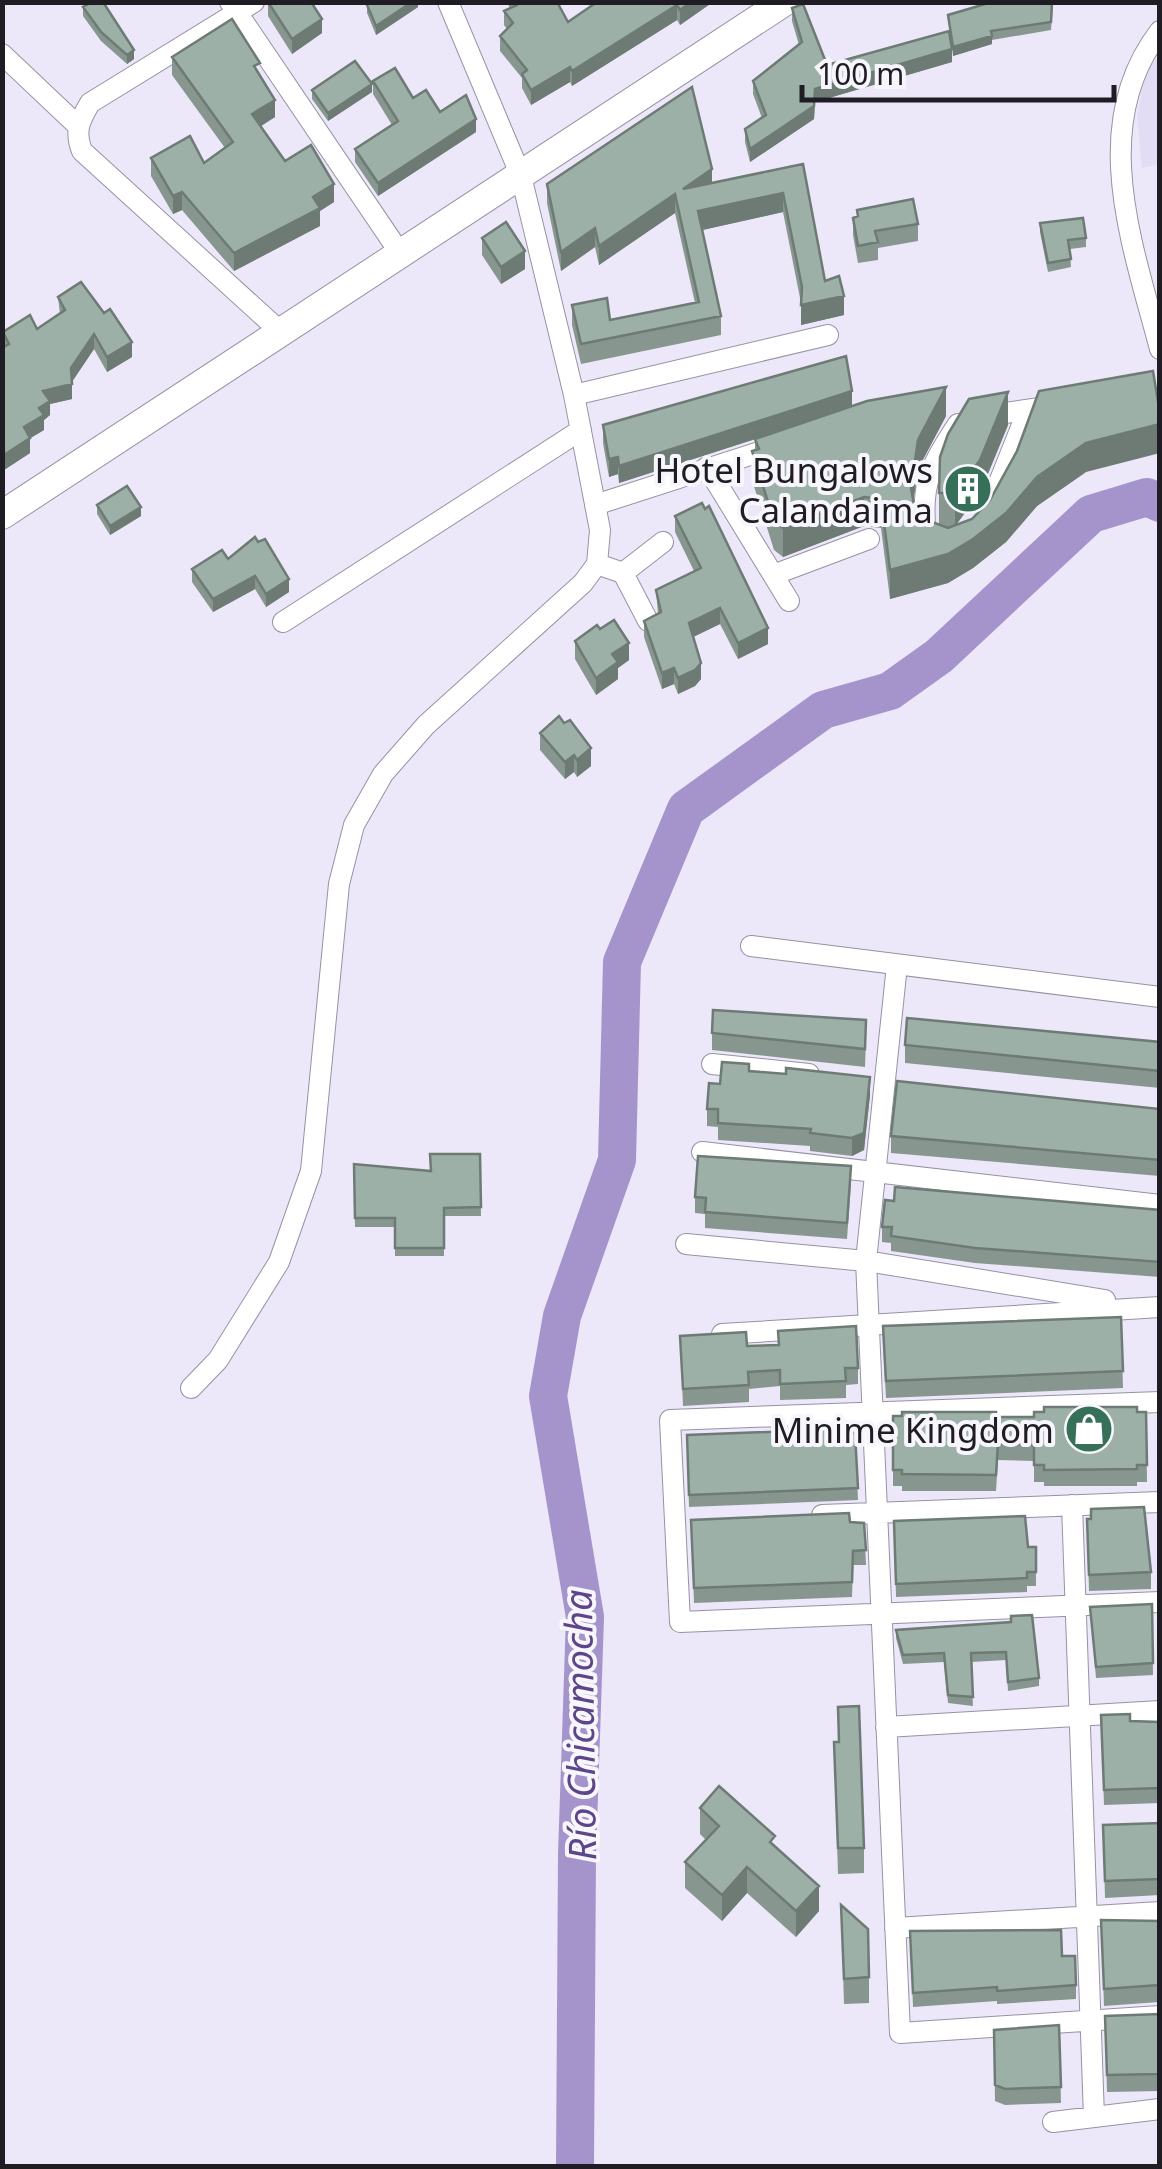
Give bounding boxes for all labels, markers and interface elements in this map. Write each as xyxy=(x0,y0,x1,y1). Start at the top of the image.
scale bar xyxy=(802,40,1114,102)
text: 100 m xyxy=(817,53,904,94)
place label: Hotel Bungalows Calandaima xyxy=(654,446,933,533)
building icon: Hotel Bungalows Calandaima xyxy=(942,463,994,515)
shop icon: Minime Kingdom xyxy=(1063,1403,1115,1455)
place label: Minime Kingdom xyxy=(772,1406,1054,1453)
water label: Río Chicamocha xyxy=(551,1589,607,1861)

